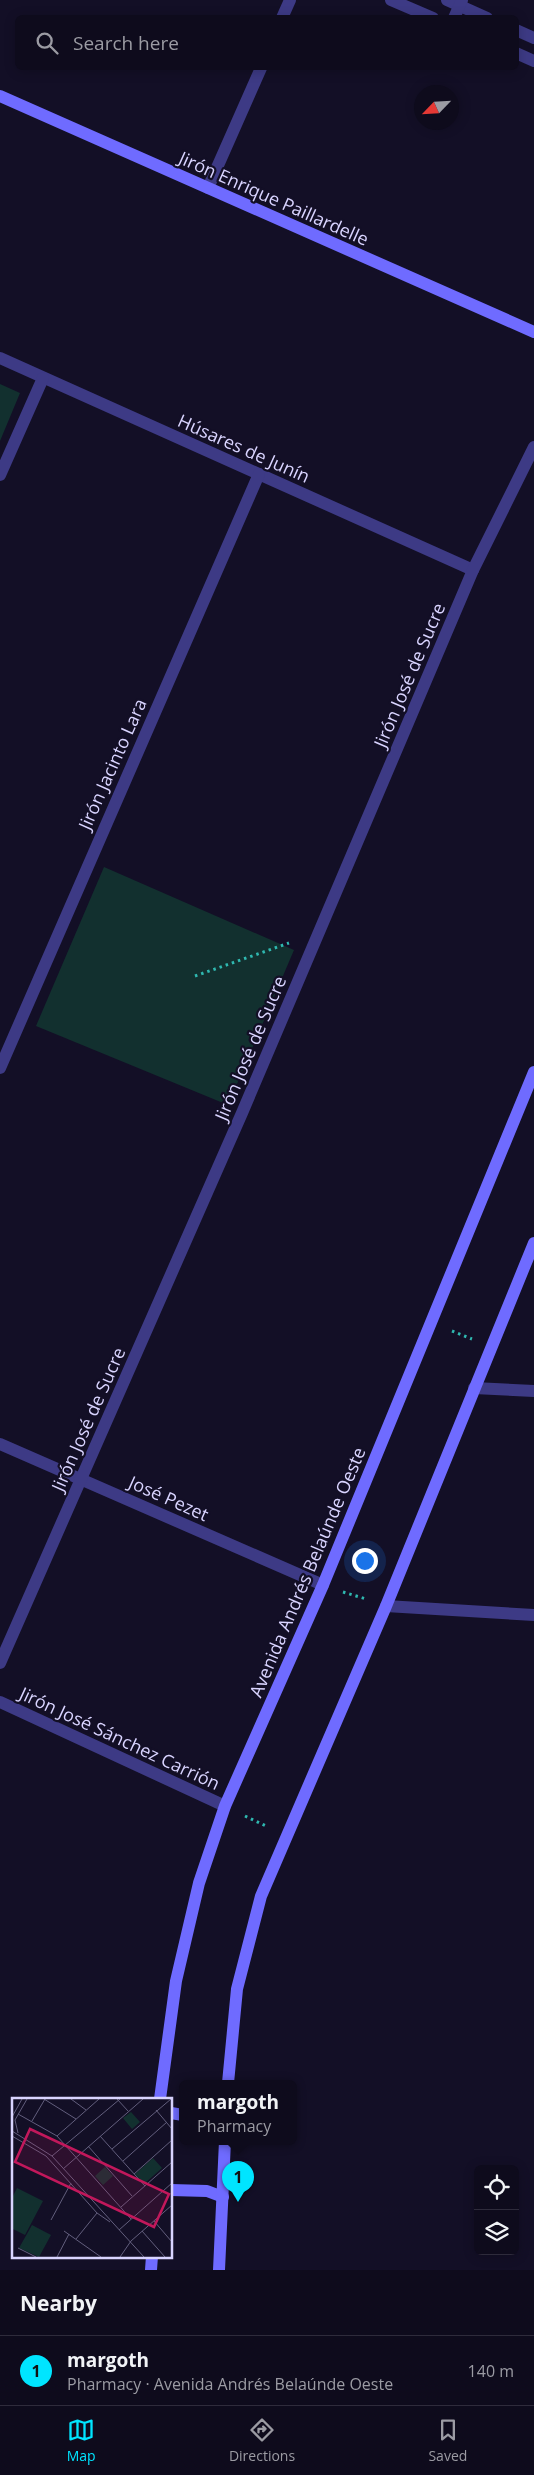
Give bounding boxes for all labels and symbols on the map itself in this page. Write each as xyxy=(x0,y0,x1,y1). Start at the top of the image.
north arrow xyxy=(414,85,459,130)
street label: Jirón Enrique Paillardelle xyxy=(174,144,373,251)
street label: Húsares de Junín xyxy=(174,408,314,488)
street label: Jirón José de Sucre xyxy=(367,599,450,753)
street label: Jirón Jacinto Lara xyxy=(72,695,152,835)
street label: Jirón José de Sucre xyxy=(208,972,291,1126)
street label: Jirón José de Sucre xyxy=(45,1343,131,1497)
street label: Avenida Andrés Belaúnde Oeste xyxy=(243,1443,371,1701)
street label: José Pezet xyxy=(124,1469,213,1526)
your location xyxy=(352,1548,378,1574)
street label: Jirón José Sánchez Carrión xyxy=(14,1680,224,1795)
inset map xyxy=(12,2098,172,2258)
pin: 1 xyxy=(222,2161,254,2202)

